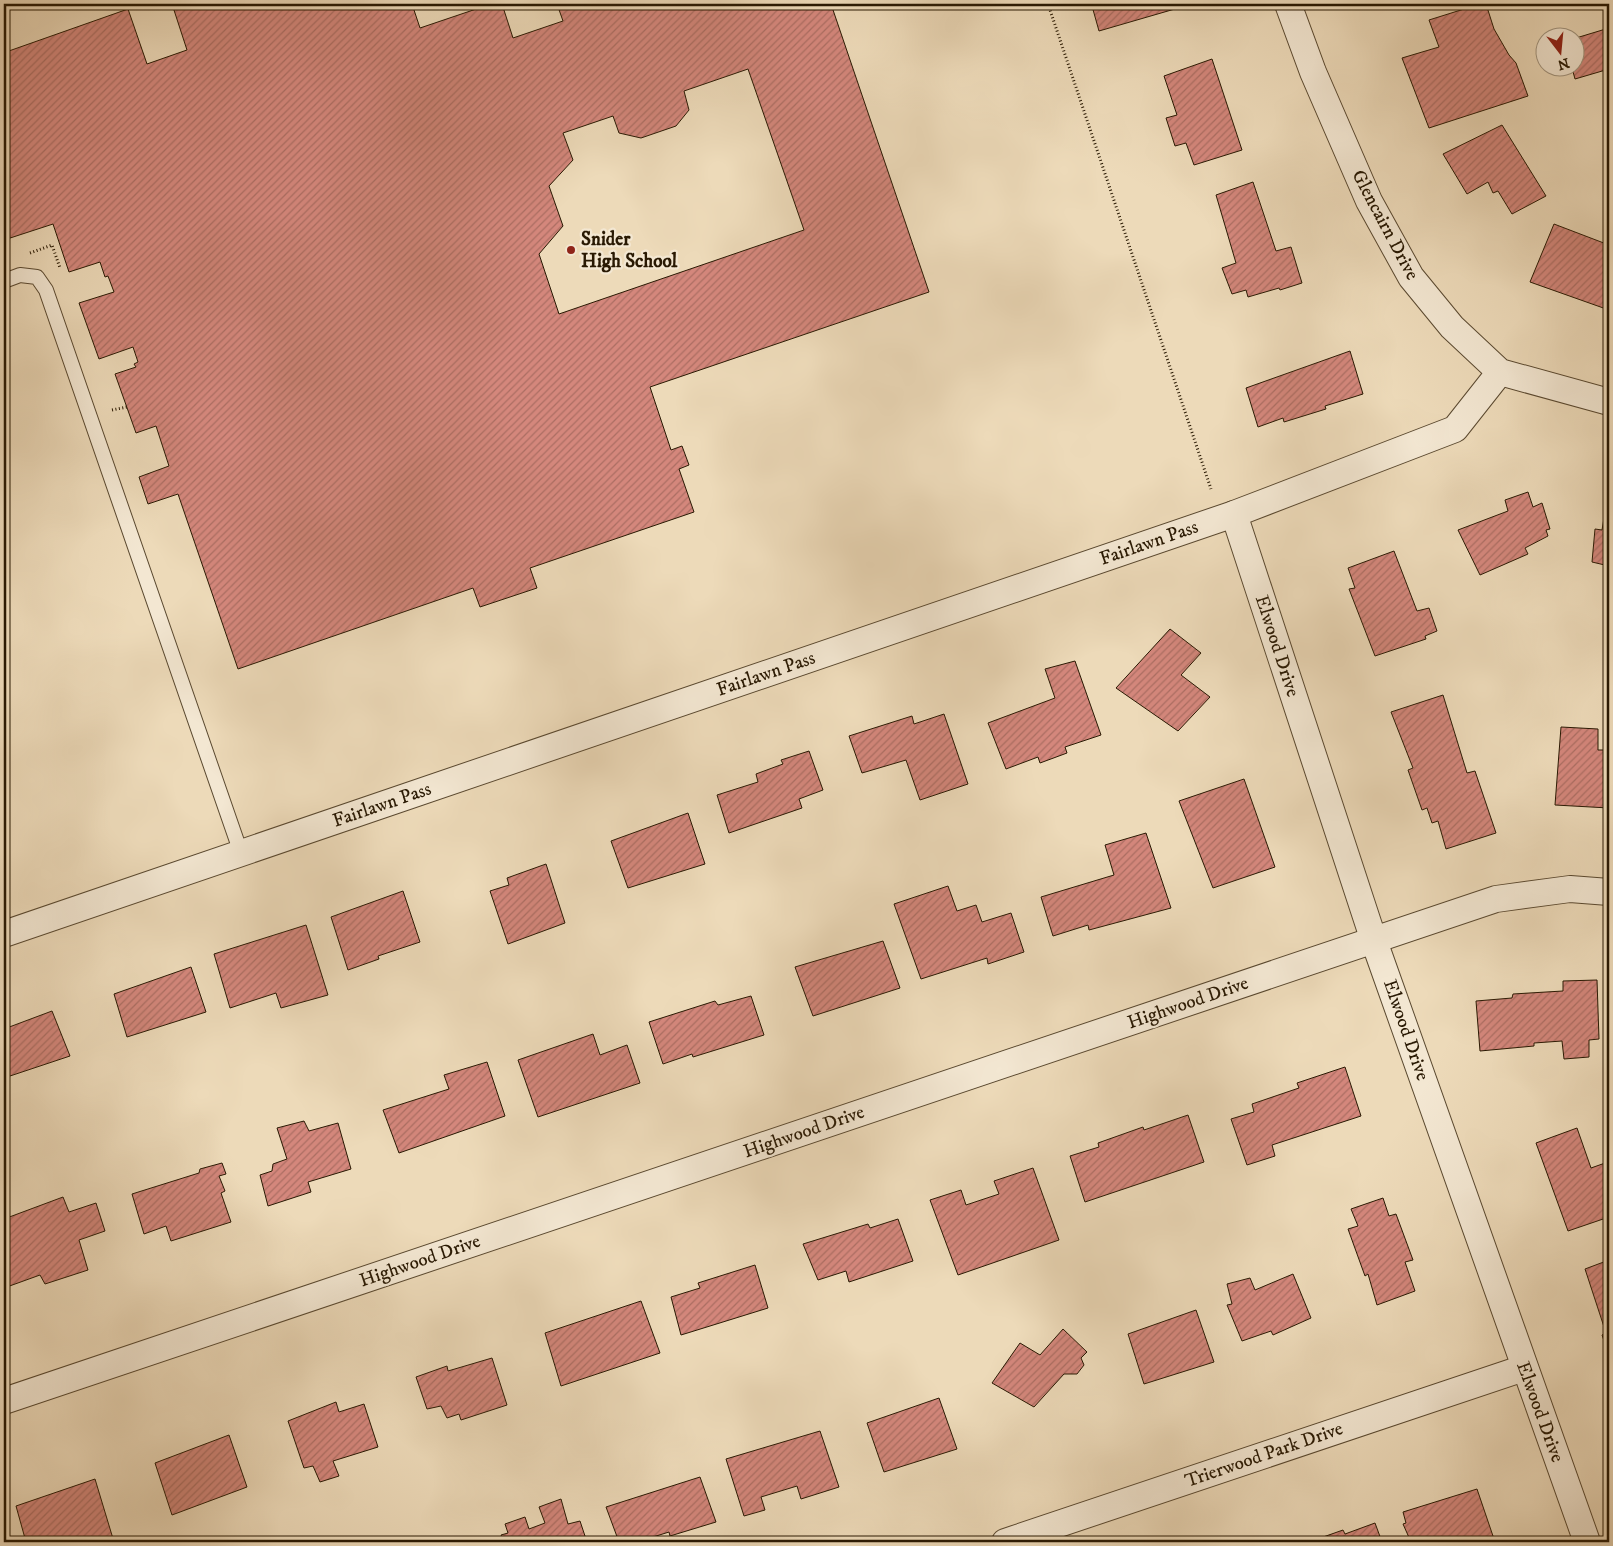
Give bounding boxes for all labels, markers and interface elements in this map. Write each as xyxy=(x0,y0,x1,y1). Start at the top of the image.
north arrow xyxy=(1536,28,1586,78)
text: N xyxy=(1555,53,1571,74)
street label: Glencairn Drive xyxy=(1346,166,1424,284)
place label: Snider High School xyxy=(581,228,678,273)
marker: Snider High School xyxy=(565,244,577,256)
street label: Fairlawn Pass xyxy=(1097,515,1201,571)
street label: Elwood Drive xyxy=(1250,592,1304,700)
street label: Fairlawn Pass xyxy=(714,646,818,702)
street label: Fairlawn Pass xyxy=(330,777,434,833)
street label: Highwood Drive xyxy=(1124,972,1252,1034)
street label: Elwood Drive xyxy=(1378,976,1434,1084)
street label: Highwood Drive xyxy=(740,1101,868,1163)
street label: Highwood Drive xyxy=(356,1230,484,1292)
street label: Elwood Drive xyxy=(1511,1359,1569,1466)
street label: Trierwood Park Drive xyxy=(1182,1417,1346,1493)

